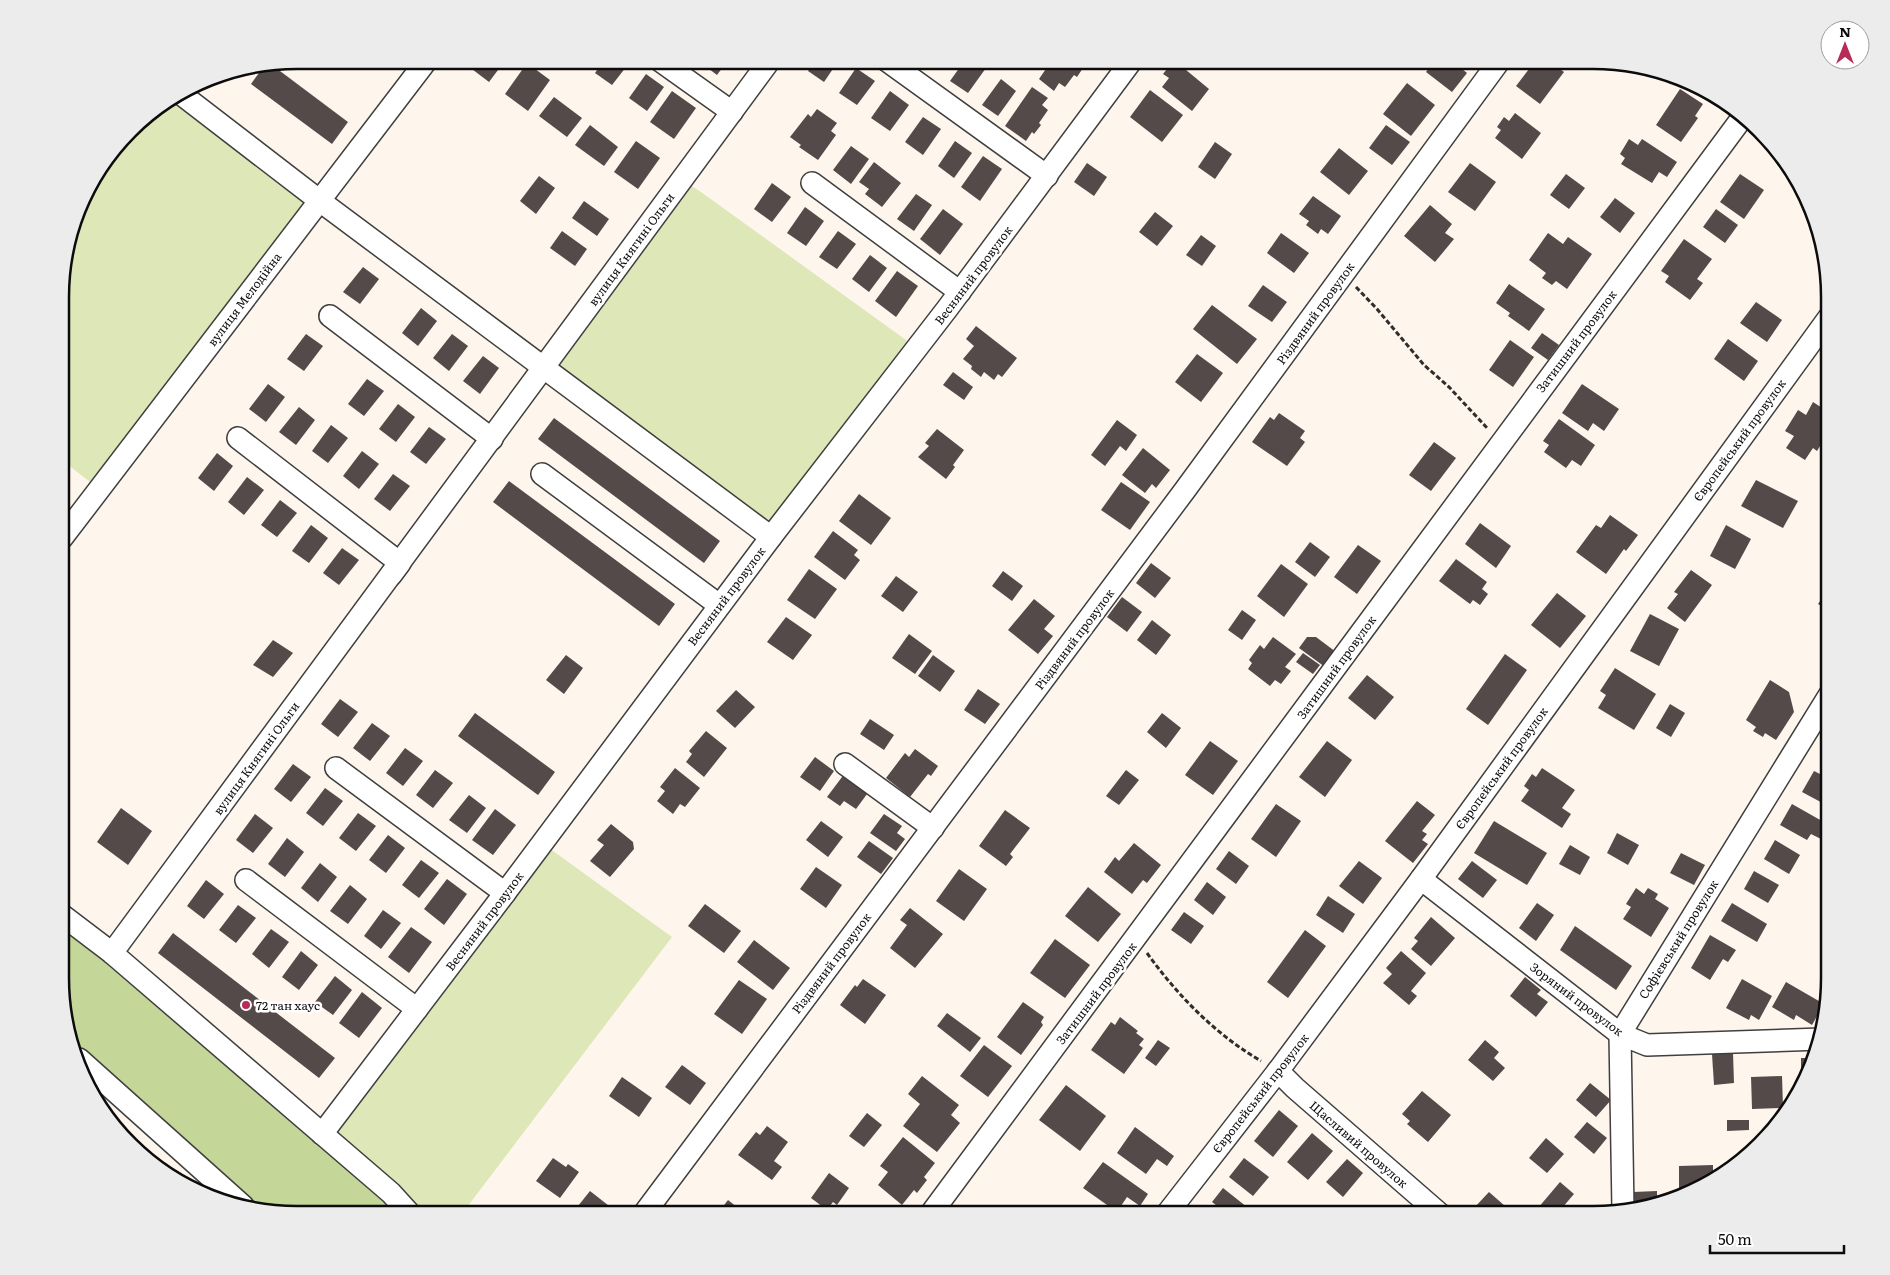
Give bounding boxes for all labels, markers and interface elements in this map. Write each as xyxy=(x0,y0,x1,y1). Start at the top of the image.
north arrow xyxy=(1820,20,1870,70)
text: N xyxy=(1839,21,1851,41)
street label: вулиця Княгині Ольги xyxy=(584,189,678,309)
street label: Весняний провулок xyxy=(930,222,1016,328)
street label: вулиця Мелодійна xyxy=(203,248,286,350)
street label: Різдвяний провулок xyxy=(1272,258,1358,368)
street label: Затишний провулок xyxy=(1531,286,1621,396)
street label: Європейський провулок xyxy=(1688,375,1790,505)
street label: Весняний провулок xyxy=(683,543,769,649)
street label: Різдвяний провулок xyxy=(1030,585,1118,693)
street label: Затишний провулок xyxy=(1292,611,1380,723)
street label: вулиця Княгині Ольги xyxy=(209,698,303,818)
street label: Європейський провулок xyxy=(1450,703,1552,833)
street label: Весняний провулок xyxy=(441,868,527,974)
street label: Софієвський провулок xyxy=(1634,876,1722,1002)
street label: Різдвяний провулок xyxy=(787,909,875,1017)
street label: Затишний провулок xyxy=(1051,938,1141,1048)
street label: Зоряний провулок xyxy=(1527,958,1627,1040)
place label: 72 тан хаус xyxy=(256,996,320,1014)
marker: 72 тан хаус xyxy=(240,999,252,1011)
street label: Європейський провулок xyxy=(1208,1029,1312,1157)
street label: Щасливий провулок xyxy=(1306,1096,1412,1192)
scale bar xyxy=(1710,1222,1844,1254)
text: 50 m xyxy=(1718,1227,1752,1250)

